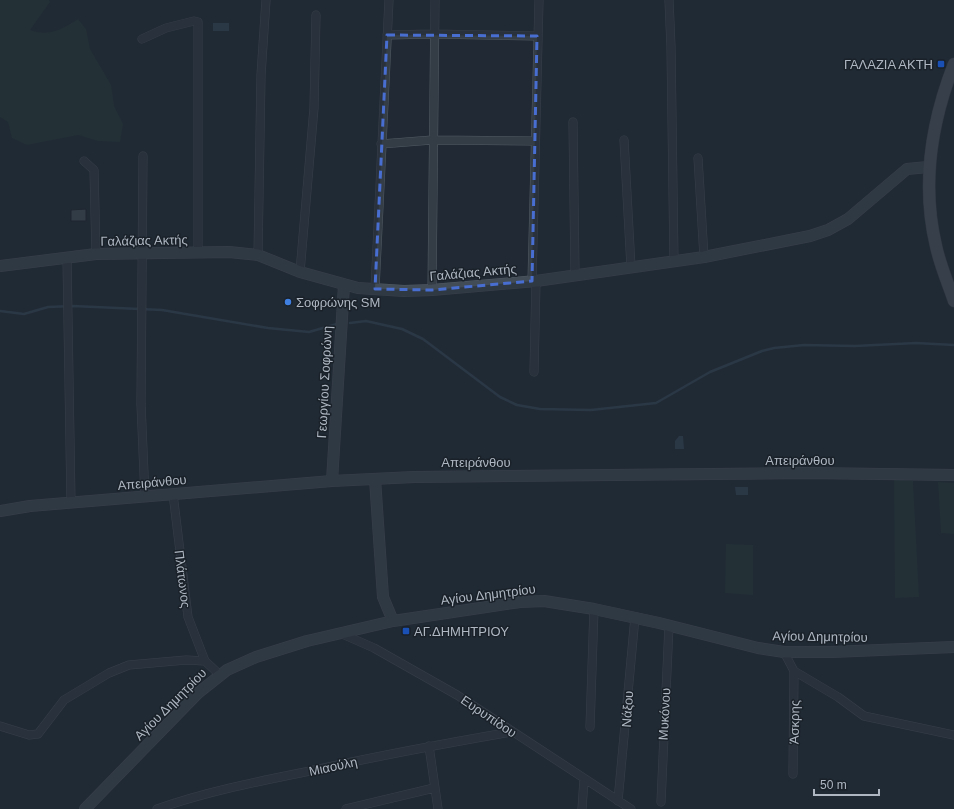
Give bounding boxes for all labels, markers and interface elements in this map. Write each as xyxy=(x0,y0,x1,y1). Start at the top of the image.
place label: ΓΑΛΑΖΙΑ ΑΚΤΗ xyxy=(844,57,933,72)
marker: ΓΑΛΑΖΙΑ ΑΚΤΗ xyxy=(936,59,946,69)
street label: Γαλάζιας Ακτής xyxy=(100,232,188,249)
street label: Γαλάζιας Ακτής xyxy=(429,261,517,284)
place label: Σοφρώνης SM xyxy=(296,295,380,310)
marker: Σοφρώνης SM xyxy=(283,297,293,307)
street label: Γεωργίου Σοφρώνη xyxy=(314,325,335,439)
street label: Απειράνθου xyxy=(765,453,835,468)
street label: Απειράνθου xyxy=(441,455,511,470)
street label: Απειράνθου xyxy=(117,472,187,493)
street label: Πλάτωνος xyxy=(172,549,194,609)
street label: Αγίου Δημητρίου xyxy=(440,581,536,608)
place label: ΑΓ.ΔΗΜΗΤΡΙΟΥ xyxy=(414,624,509,639)
marker: ΑΓ.ΔΗΜΗΤΡΙΟΥ xyxy=(401,626,411,636)
street label: Αγίου Δημητρίου xyxy=(772,628,868,645)
street label: Αγίου Δημητρίου xyxy=(131,665,209,743)
street label: Μυκόνου xyxy=(656,687,673,741)
street label: Νάξου xyxy=(619,690,636,728)
street label: Ευρυπίδου xyxy=(458,692,519,740)
street label: Άσκρης xyxy=(787,700,802,744)
street label: Μιαούλη xyxy=(307,754,359,779)
scale bar xyxy=(814,771,879,797)
text: 50 m xyxy=(820,778,847,792)

